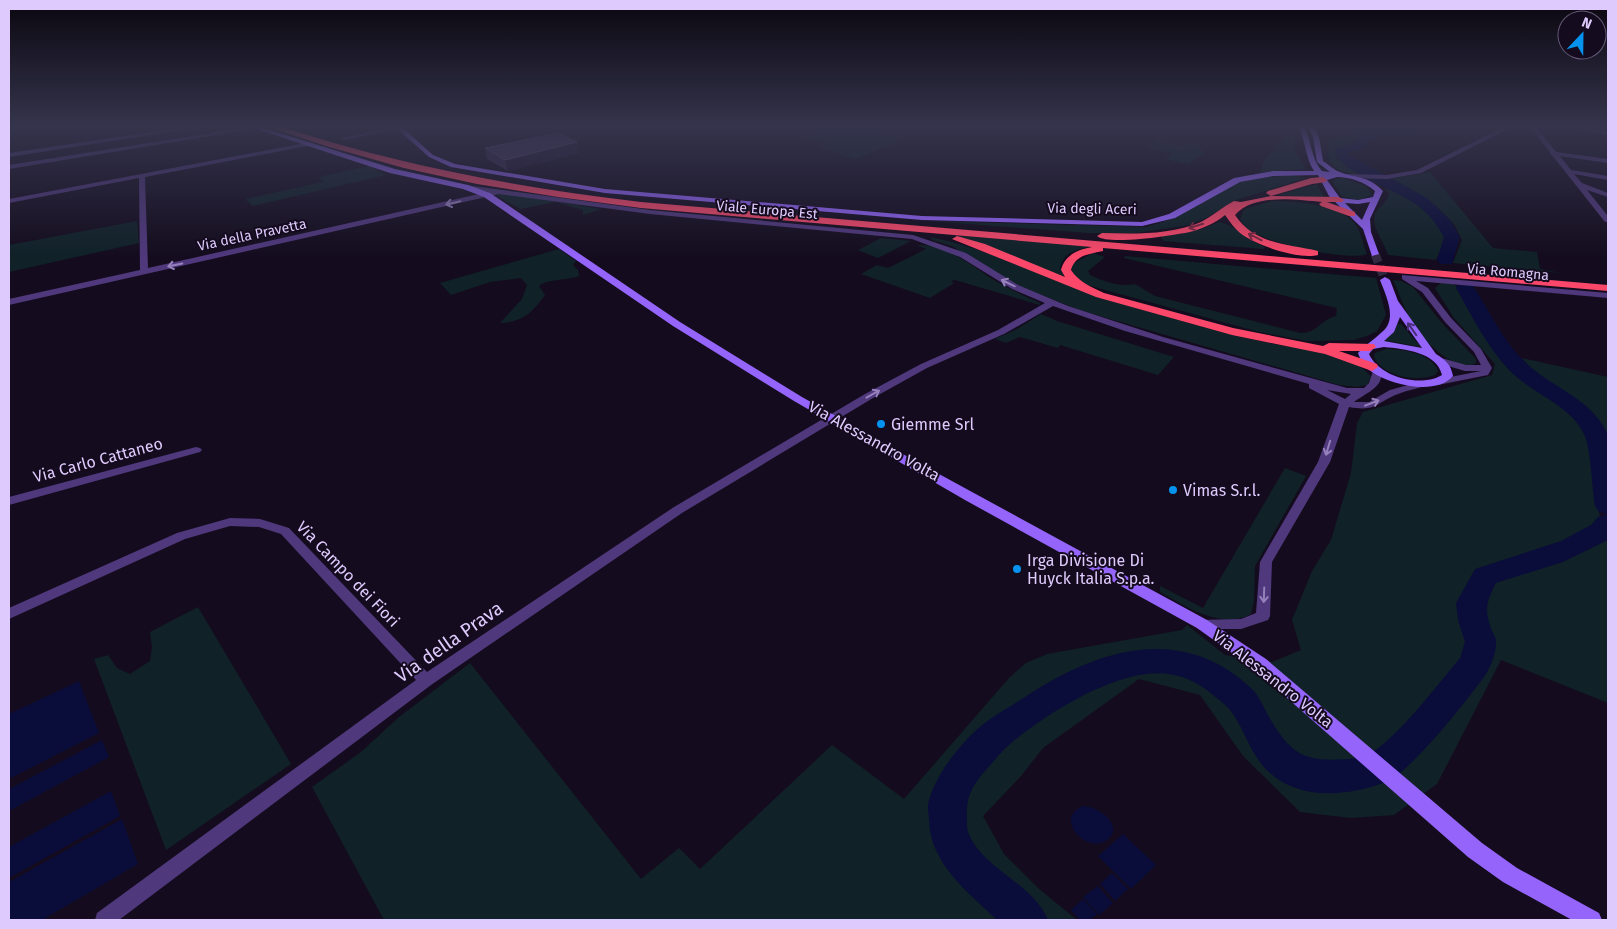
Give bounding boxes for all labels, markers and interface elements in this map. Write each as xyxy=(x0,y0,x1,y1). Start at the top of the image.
north arrow xyxy=(1557,10,1607,60)
text: N xyxy=(1579,14,1594,33)
street label: Viale Europa Est xyxy=(716,197,819,223)
one-way arrow xyxy=(446,199,462,208)
street label: Via degli Aceri xyxy=(1047,200,1137,218)
street label: Via della Pravetta xyxy=(196,215,308,255)
one-way arrow xyxy=(1189,221,1205,231)
one-way arrow xyxy=(1248,232,1263,241)
street label: Via Romagna xyxy=(1466,260,1550,284)
one-way arrow xyxy=(168,261,184,270)
one-way arrow xyxy=(1001,278,1016,288)
one-way arrow xyxy=(1407,323,1417,337)
one-way arrow xyxy=(866,389,881,399)
street label: Via Alessandro Volta xyxy=(805,397,943,485)
one-way arrow xyxy=(1364,398,1379,407)
place label: Giemme Srl xyxy=(891,415,975,434)
marker: Giemme Srl xyxy=(875,418,887,430)
street label: Via Carlo Cattaneo xyxy=(31,434,165,486)
one-way arrow xyxy=(1323,440,1332,456)
place label: Vimas S.r.l. xyxy=(1183,481,1260,500)
marker: Vimas S.r.l. xyxy=(1167,484,1179,496)
street label: Via Campo dei Fiori xyxy=(293,517,403,631)
place label: Irga Divisione Di Huyck Italia S.p.a. xyxy=(1027,551,1155,588)
marker: Irga Divisione Di Huyck Italia S.p.a. xyxy=(1011,563,1023,575)
one-way arrow xyxy=(1259,586,1268,602)
street label: Via della Prava xyxy=(391,596,507,688)
street label: Via Alessandro Volta xyxy=(1209,626,1337,732)

